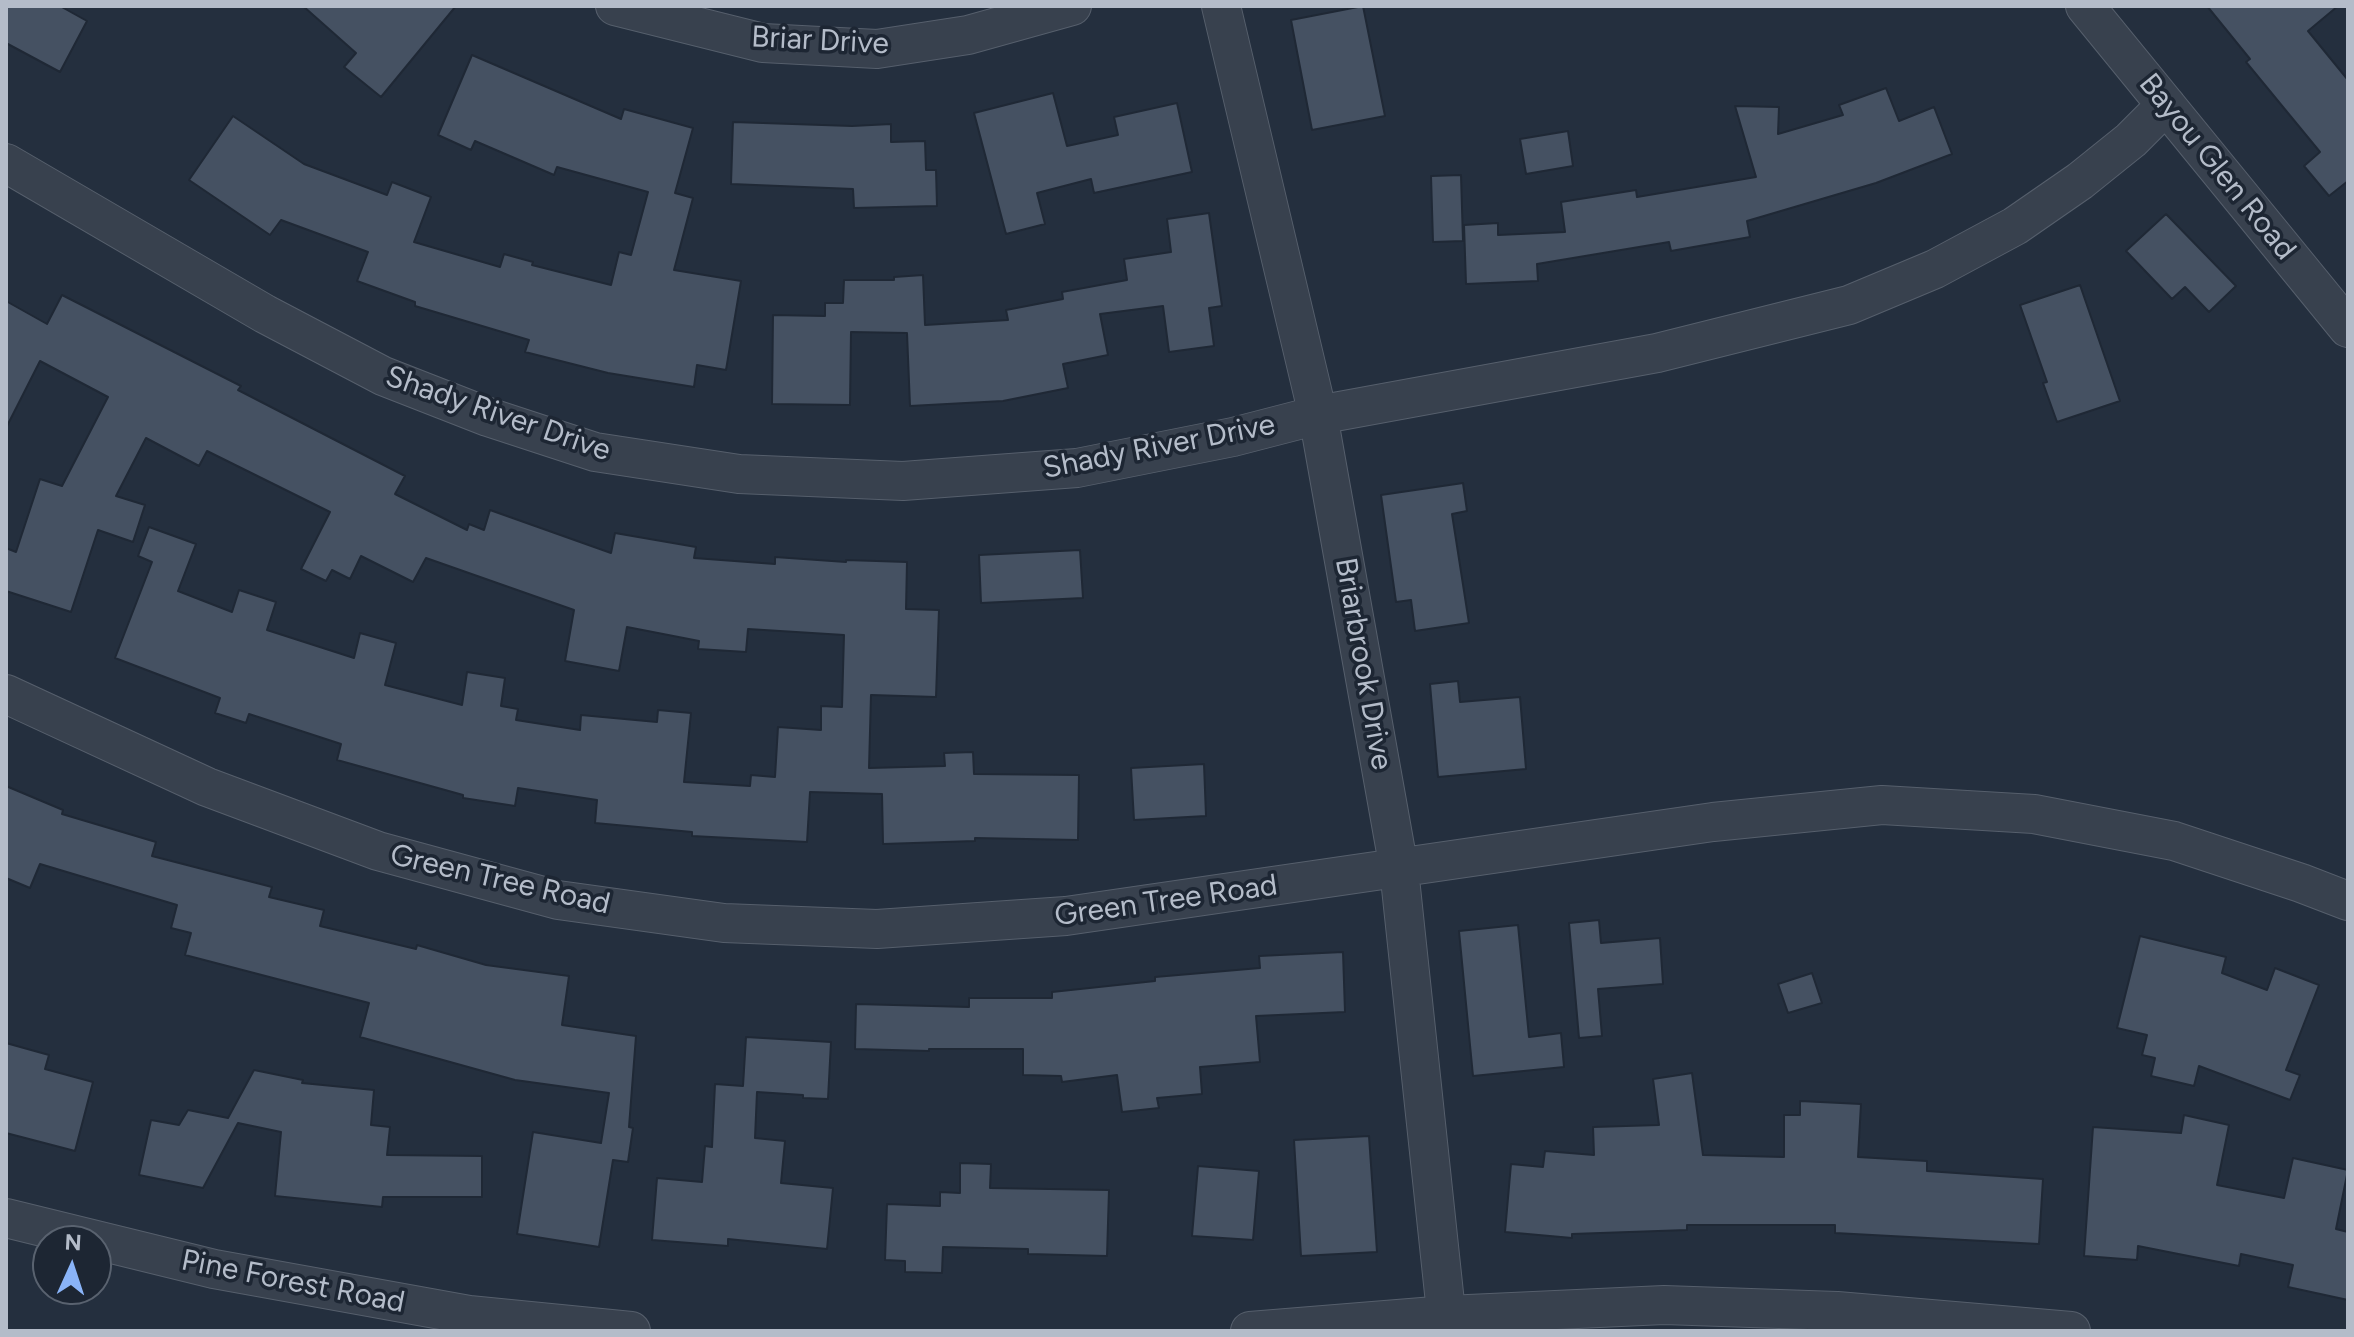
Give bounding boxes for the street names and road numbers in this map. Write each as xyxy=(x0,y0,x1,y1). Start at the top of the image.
street label: Briar Drive xyxy=(750,19,890,63)
street label: Bayou Glen Road xyxy=(2131,67,2303,267)
street label: Shady River Drive xyxy=(381,359,615,469)
street label: Shady River Drive xyxy=(1040,407,1278,487)
street label: Briarbrook Drive xyxy=(1327,555,1399,773)
street label: Green Tree Road xyxy=(387,837,613,923)
street label: Green Tree Road xyxy=(1052,868,1280,934)
street label: Pine Forest Road xyxy=(178,1243,408,1321)

